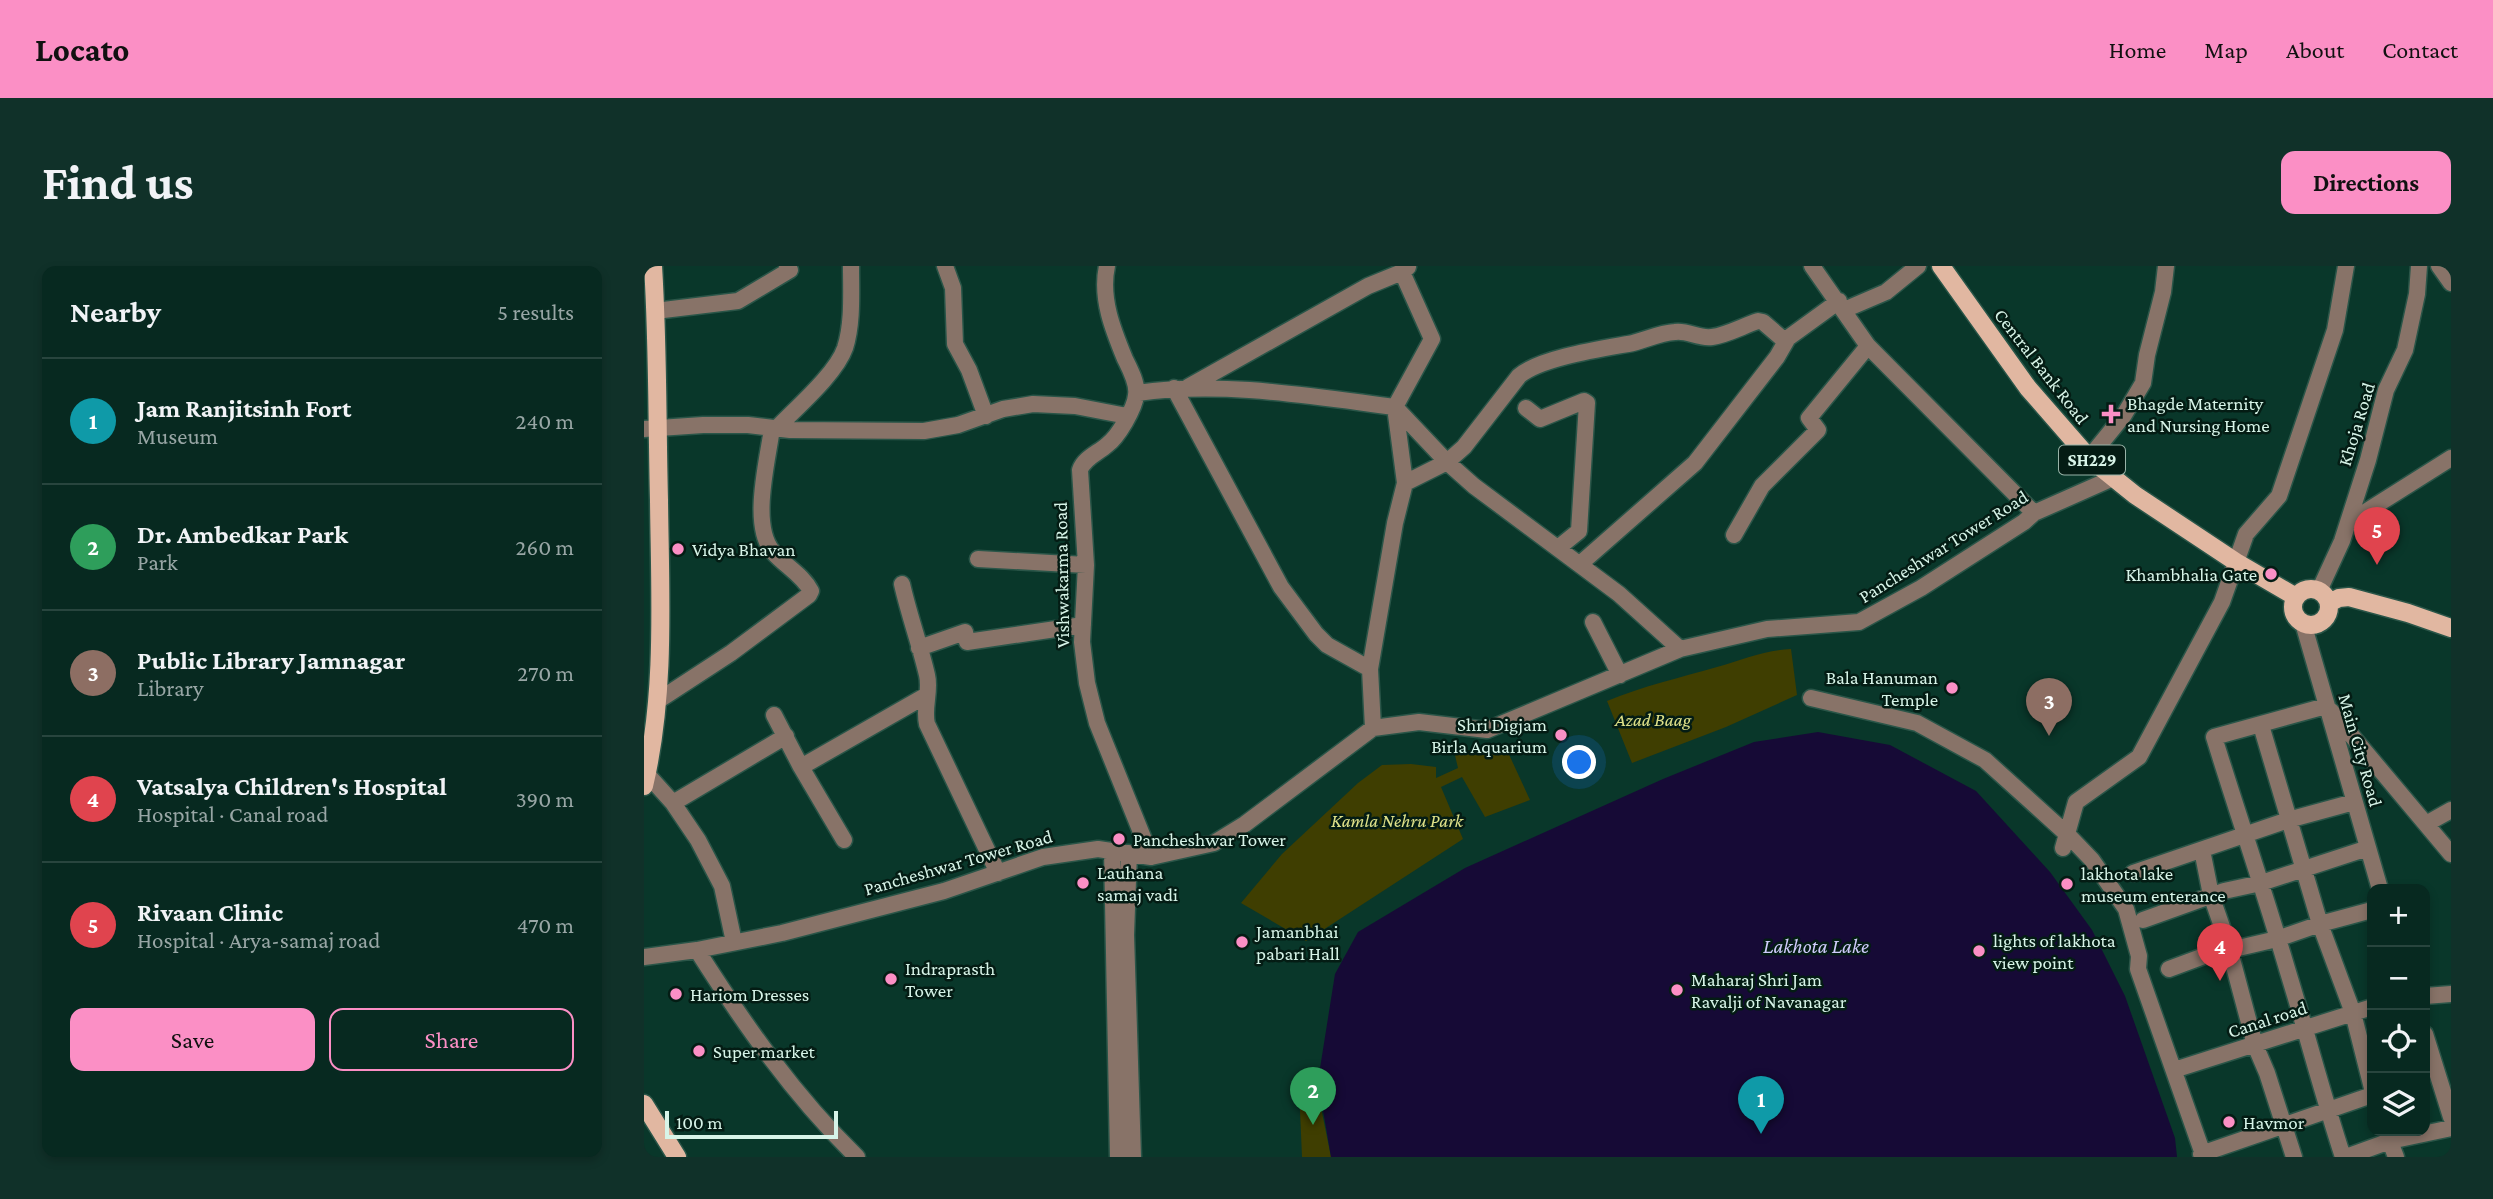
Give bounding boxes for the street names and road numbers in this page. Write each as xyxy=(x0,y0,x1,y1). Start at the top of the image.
street label: Central Bank Road xyxy=(1990,305,2093,428)
street label: Khoja Road xyxy=(2334,380,2380,469)
road number: SH229 xyxy=(2059,446,2125,475)
street label: Pancheshwar Tower Road xyxy=(1855,486,2032,607)
street label: Vishwakarma Road xyxy=(1050,502,1073,648)
street label: Main City Road xyxy=(2334,691,2387,809)
street label: Pancheshwar Tower Road xyxy=(861,825,1055,899)
street label: Canal road xyxy=(2225,997,2309,1042)

